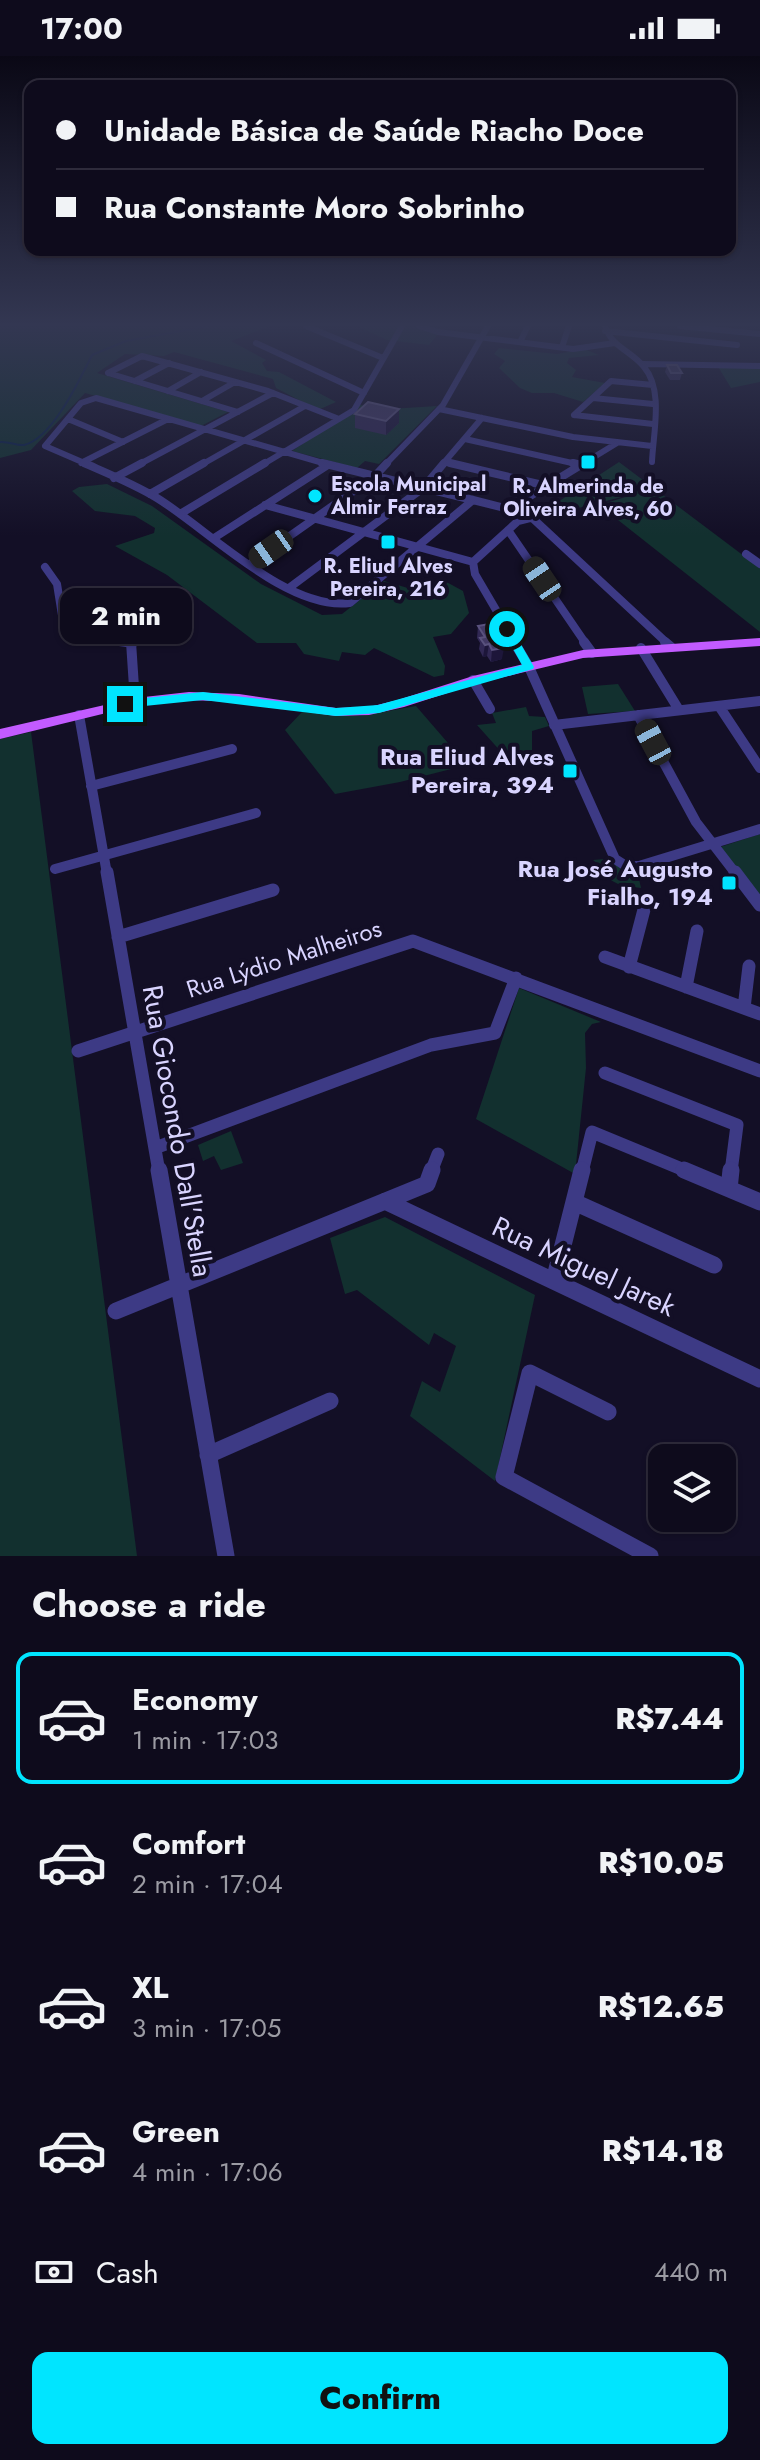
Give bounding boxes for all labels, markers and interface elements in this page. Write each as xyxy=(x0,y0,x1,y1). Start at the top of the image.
text: 17:00 xyxy=(40,7,123,50)
text: Unidade Básica de Saúde Riacho Doce xyxy=(104,109,644,152)
text: Rua Constante Moro Sobrinho xyxy=(104,186,525,229)
marker: R. Almerinda de Oliveira Alves, 60 xyxy=(579,453,597,471)
place label: Escola Municipal Almir Ferraz xyxy=(330,470,486,522)
place label: R. Almerinda de Oliveira Alves, 60 xyxy=(503,472,673,524)
marker: Escola Municipal Almir Ferraz xyxy=(306,487,324,505)
car xyxy=(244,525,298,573)
marker: R. Eliud Alves Pereira, 216 xyxy=(379,533,397,551)
place label: R. Eliud Alves Pereira, 216 xyxy=(323,552,453,604)
car xyxy=(519,552,565,606)
callout: 2 min xyxy=(59,588,191,644)
text: 2 min xyxy=(91,597,161,635)
route start xyxy=(489,611,525,647)
route end xyxy=(107,686,143,722)
car xyxy=(631,715,675,769)
place label: Rua Eliud Alves Pereira, 394 xyxy=(380,739,554,802)
marker: Rua Eliud Alves Pereira, 394 xyxy=(561,762,579,780)
place label: Rua José Augusto Fialho, 194 xyxy=(517,851,713,914)
marker: Rua José Augusto Fialho, 194 xyxy=(720,874,738,892)
street label: Rua Lýdio Malheiros xyxy=(182,910,386,1007)
street label: Rua Giocondo Dall'Stella xyxy=(132,982,223,1280)
street label: Rua Miguel Jarek xyxy=(485,1206,683,1327)
map controls xyxy=(648,1444,736,1532)
button: layers xyxy=(648,1444,736,1532)
text: Choose a ride xyxy=(32,1578,266,1630)
text: Economy xyxy=(132,1678,258,1721)
icon: car xyxy=(36,1682,108,1754)
text: R$7.44 xyxy=(615,1697,724,1740)
text: 1 min · 17:03 xyxy=(132,1721,279,1759)
text: Comfort xyxy=(132,1822,245,1865)
icon: car xyxy=(36,1826,108,1898)
text: R$10.05 xyxy=(598,1841,724,1884)
text: 2 min · 17:04 xyxy=(132,1865,283,1903)
text: XL xyxy=(132,1966,168,2009)
icon: car xyxy=(36,1970,108,2042)
text: R$12.65 xyxy=(598,1985,724,2028)
text: 3 min · 17:05 xyxy=(132,2009,282,2047)
text: Green xyxy=(132,2110,220,2153)
icon: car xyxy=(36,2114,108,2186)
text: R$14.18 xyxy=(602,2129,724,2172)
text: 4 min · 17:06 xyxy=(132,2153,283,2191)
icon: cash xyxy=(32,2250,76,2294)
text: Cash xyxy=(96,2251,159,2294)
text: 440 m xyxy=(654,2253,728,2291)
button: Confirm xyxy=(32,2352,728,2444)

